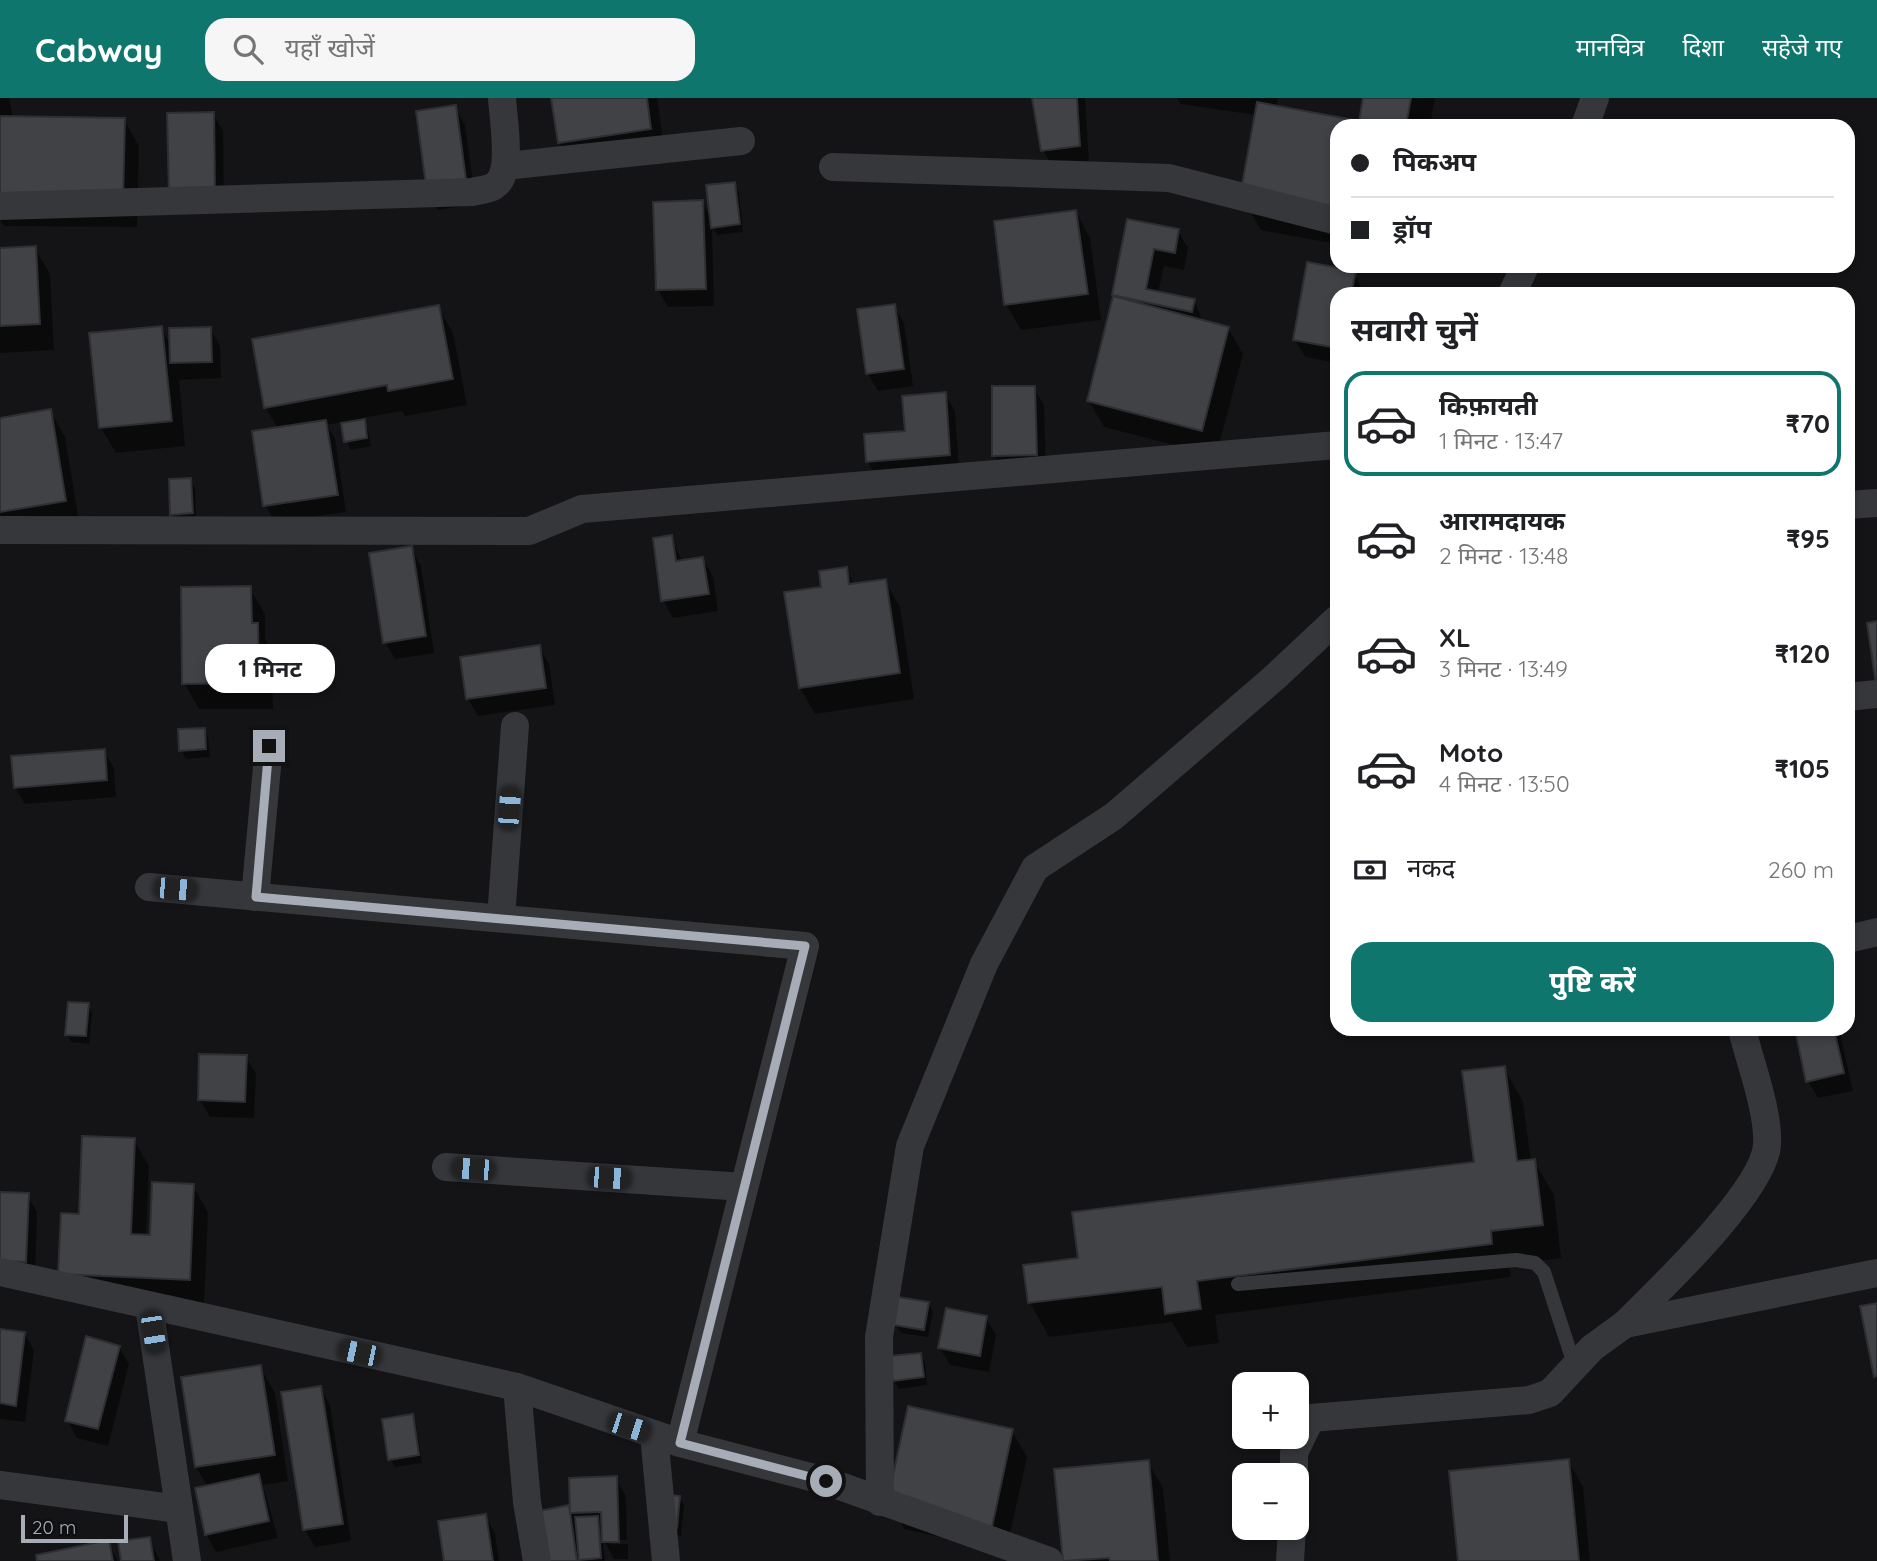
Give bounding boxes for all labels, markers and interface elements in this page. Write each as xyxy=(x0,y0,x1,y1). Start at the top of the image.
search box xyxy=(205,18,695,81)
text: Cabway xyxy=(35,29,163,70)
icon: search xyxy=(229,30,267,68)
text: यहाँ खोजें xyxy=(285,31,375,64)
text: मानचित्र xyxy=(1576,32,1644,62)
text: दिशा xyxy=(1682,32,1724,62)
text: सहेजे गए xyxy=(1762,32,1842,62)
text: पिकअप xyxy=(1393,145,1476,178)
text: ड्रॉप xyxy=(1393,212,1431,245)
text: सवारी चुनें xyxy=(1351,309,1478,349)
text: किफ़ायती xyxy=(1439,389,1538,422)
icon: car xyxy=(1355,392,1418,455)
text: ₹70 xyxy=(1785,407,1830,440)
text: 1 मिनट · 13:47 xyxy=(1439,426,1563,455)
text: आरामदायक xyxy=(1439,504,1565,537)
icon: car xyxy=(1355,507,1418,570)
text: ₹95 xyxy=(1786,522,1830,555)
text: 2 मिनट · 13:48 xyxy=(1439,541,1569,570)
text: XL xyxy=(1439,621,1471,654)
icon: car xyxy=(1355,622,1418,685)
text: ₹120 xyxy=(1775,637,1830,670)
callout: 1 मिनट xyxy=(204,644,334,694)
text: 1 मिनट xyxy=(238,654,302,683)
text: 3 मिनट · 13:49 xyxy=(1439,654,1568,683)
route end xyxy=(253,730,285,762)
text: Moto xyxy=(1439,736,1503,769)
icon: car xyxy=(1355,737,1418,800)
text: ₹105 xyxy=(1775,752,1830,785)
text: 4 मिनट · 13:50 xyxy=(1439,769,1570,798)
car xyxy=(498,786,521,830)
icon: cash xyxy=(1351,851,1389,889)
text: नकद xyxy=(1407,851,1455,884)
text: 260 m xyxy=(1768,855,1834,884)
car xyxy=(154,877,197,901)
button: पुष्टि करें xyxy=(1351,942,1834,1022)
car xyxy=(452,1157,495,1181)
car xyxy=(588,1166,631,1190)
car xyxy=(140,1310,167,1354)
car xyxy=(337,1338,382,1368)
map controls xyxy=(1232,1372,1309,1540)
button: + xyxy=(1232,1372,1309,1449)
car xyxy=(606,1411,653,1443)
button: − xyxy=(1232,1463,1309,1540)
route start xyxy=(810,1465,842,1497)
scale bar xyxy=(21,1512,128,1544)
text: 20 m xyxy=(32,1515,76,1539)

